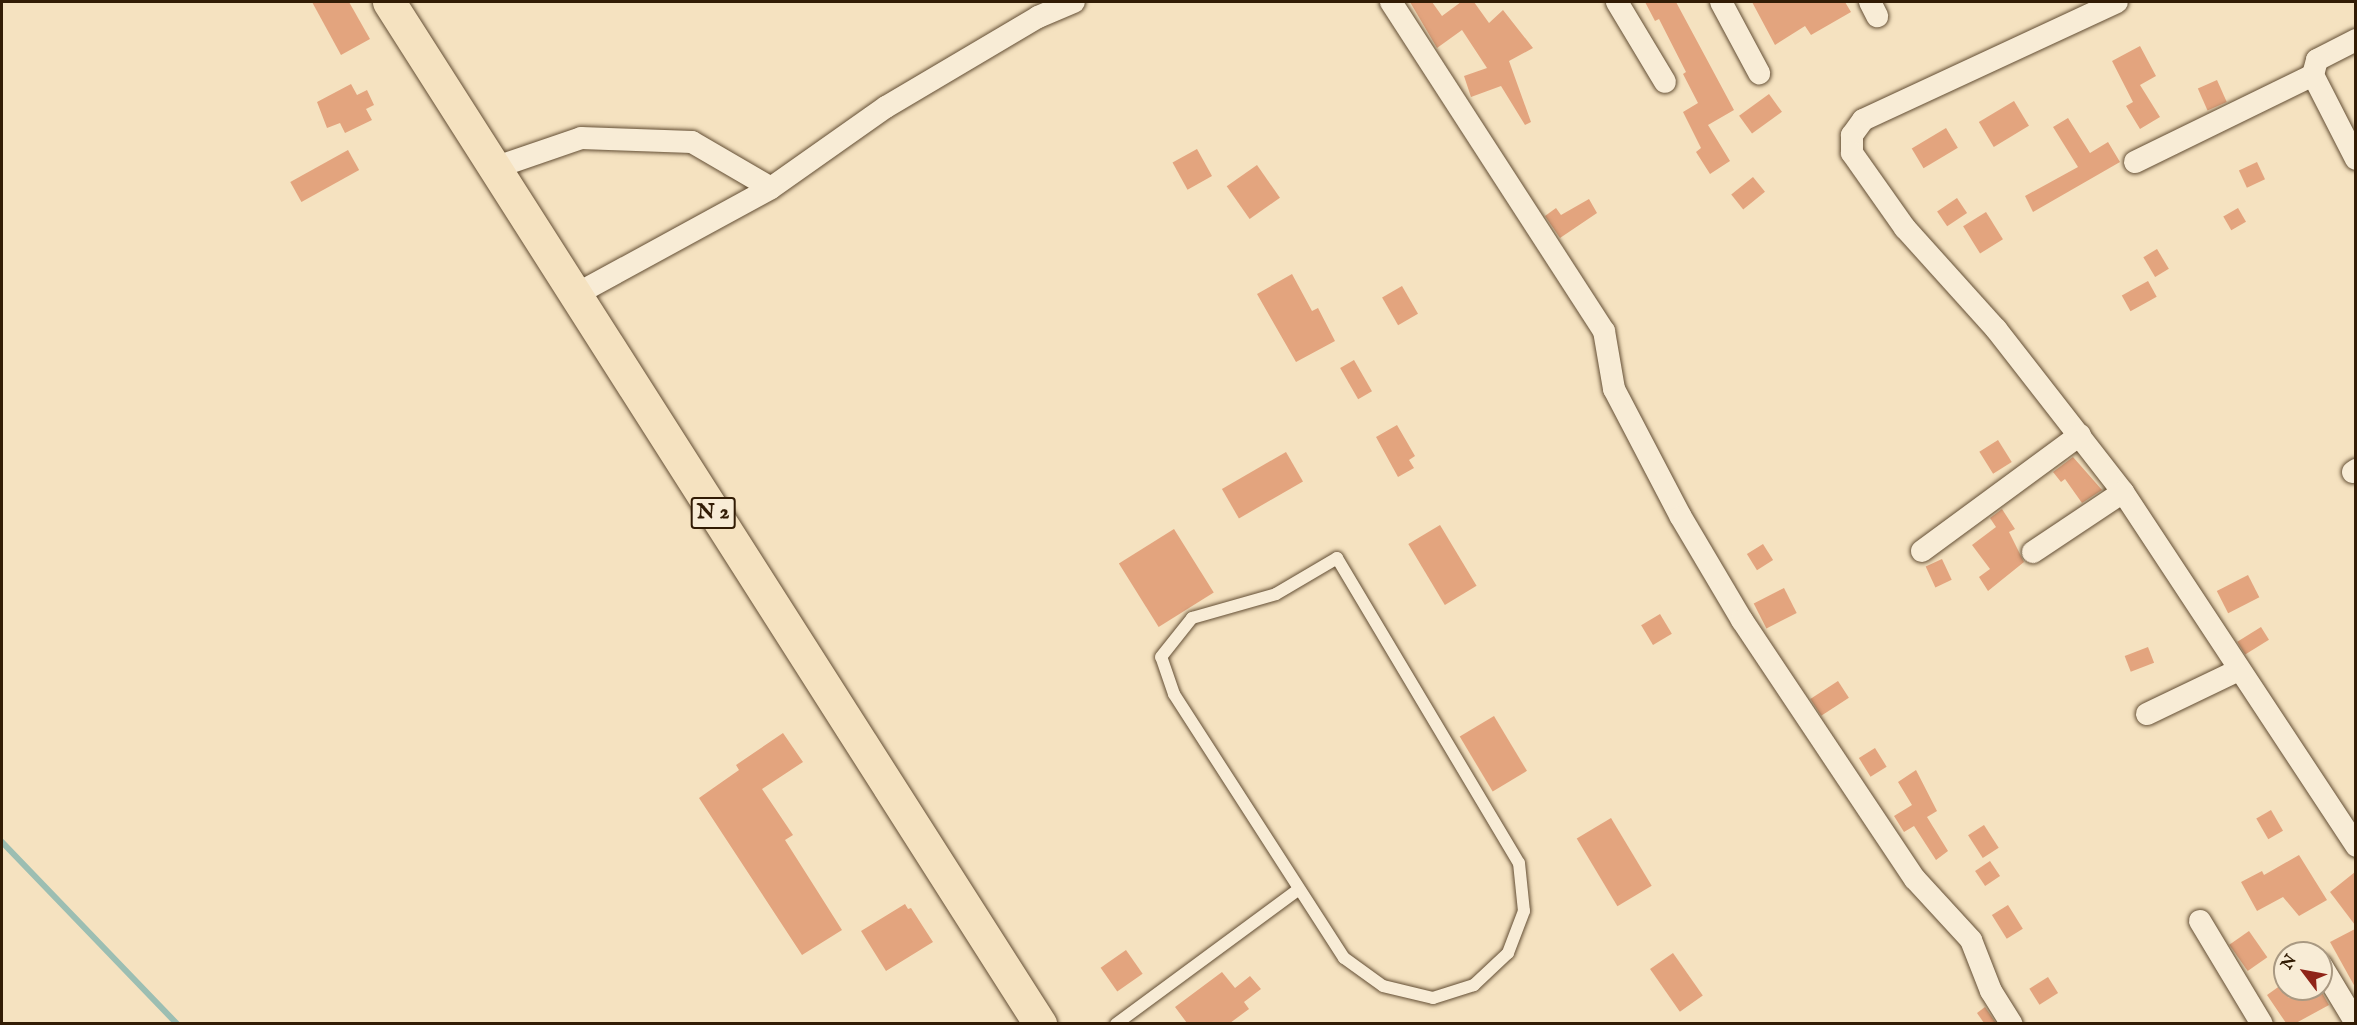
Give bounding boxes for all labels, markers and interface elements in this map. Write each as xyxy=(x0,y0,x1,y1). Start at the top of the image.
road number: N 2 xyxy=(690,495,736,531)
north arrow xyxy=(2273,941,2333,1001)
text: N xyxy=(2277,951,2302,974)

